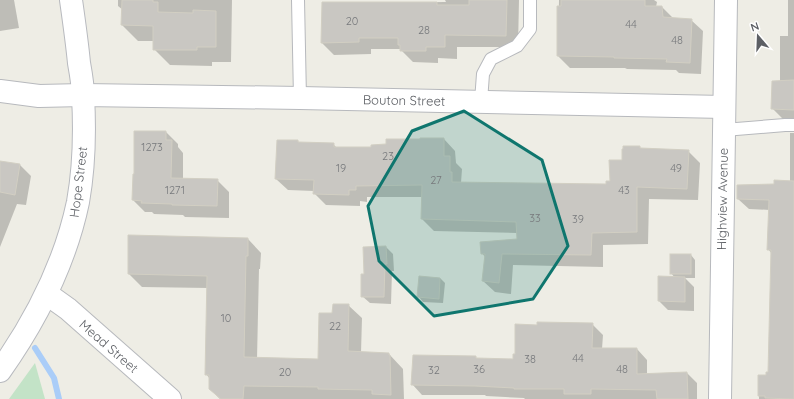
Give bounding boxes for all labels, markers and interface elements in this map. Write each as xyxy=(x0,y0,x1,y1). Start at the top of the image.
house number: 20 xyxy=(346,14,358,28)
north arrow xyxy=(738,16,778,56)
house number: 44 xyxy=(625,17,637,31)
text: N xyxy=(749,19,761,34)
house number: 28 xyxy=(418,23,430,37)
house number: 48 xyxy=(671,33,683,47)
street label: Bouton Street xyxy=(363,91,445,109)
house number: 1273 xyxy=(141,140,163,154)
street label: Hope Street xyxy=(66,146,90,218)
street label: Highview Avenue xyxy=(713,148,731,250)
house number: 23 xyxy=(382,149,394,163)
house number: 19 xyxy=(336,161,346,175)
house number: 49 xyxy=(670,161,682,175)
house number: 27 xyxy=(430,173,442,187)
house number: 1271 xyxy=(165,183,185,197)
house number: 43 xyxy=(618,183,630,197)
house number: 33 xyxy=(529,211,541,225)
house number: 39 xyxy=(572,212,584,226)
house number: 10 xyxy=(221,311,231,325)
street label: Mead Street xyxy=(76,316,142,376)
house number: 22 xyxy=(329,319,341,333)
house number: 44 xyxy=(572,351,584,365)
house number: 38 xyxy=(524,352,536,366)
house number: 36 xyxy=(473,362,485,376)
house number: 48 xyxy=(616,362,628,376)
house number: 32 xyxy=(428,363,440,377)
house number: 20 xyxy=(279,365,291,379)

